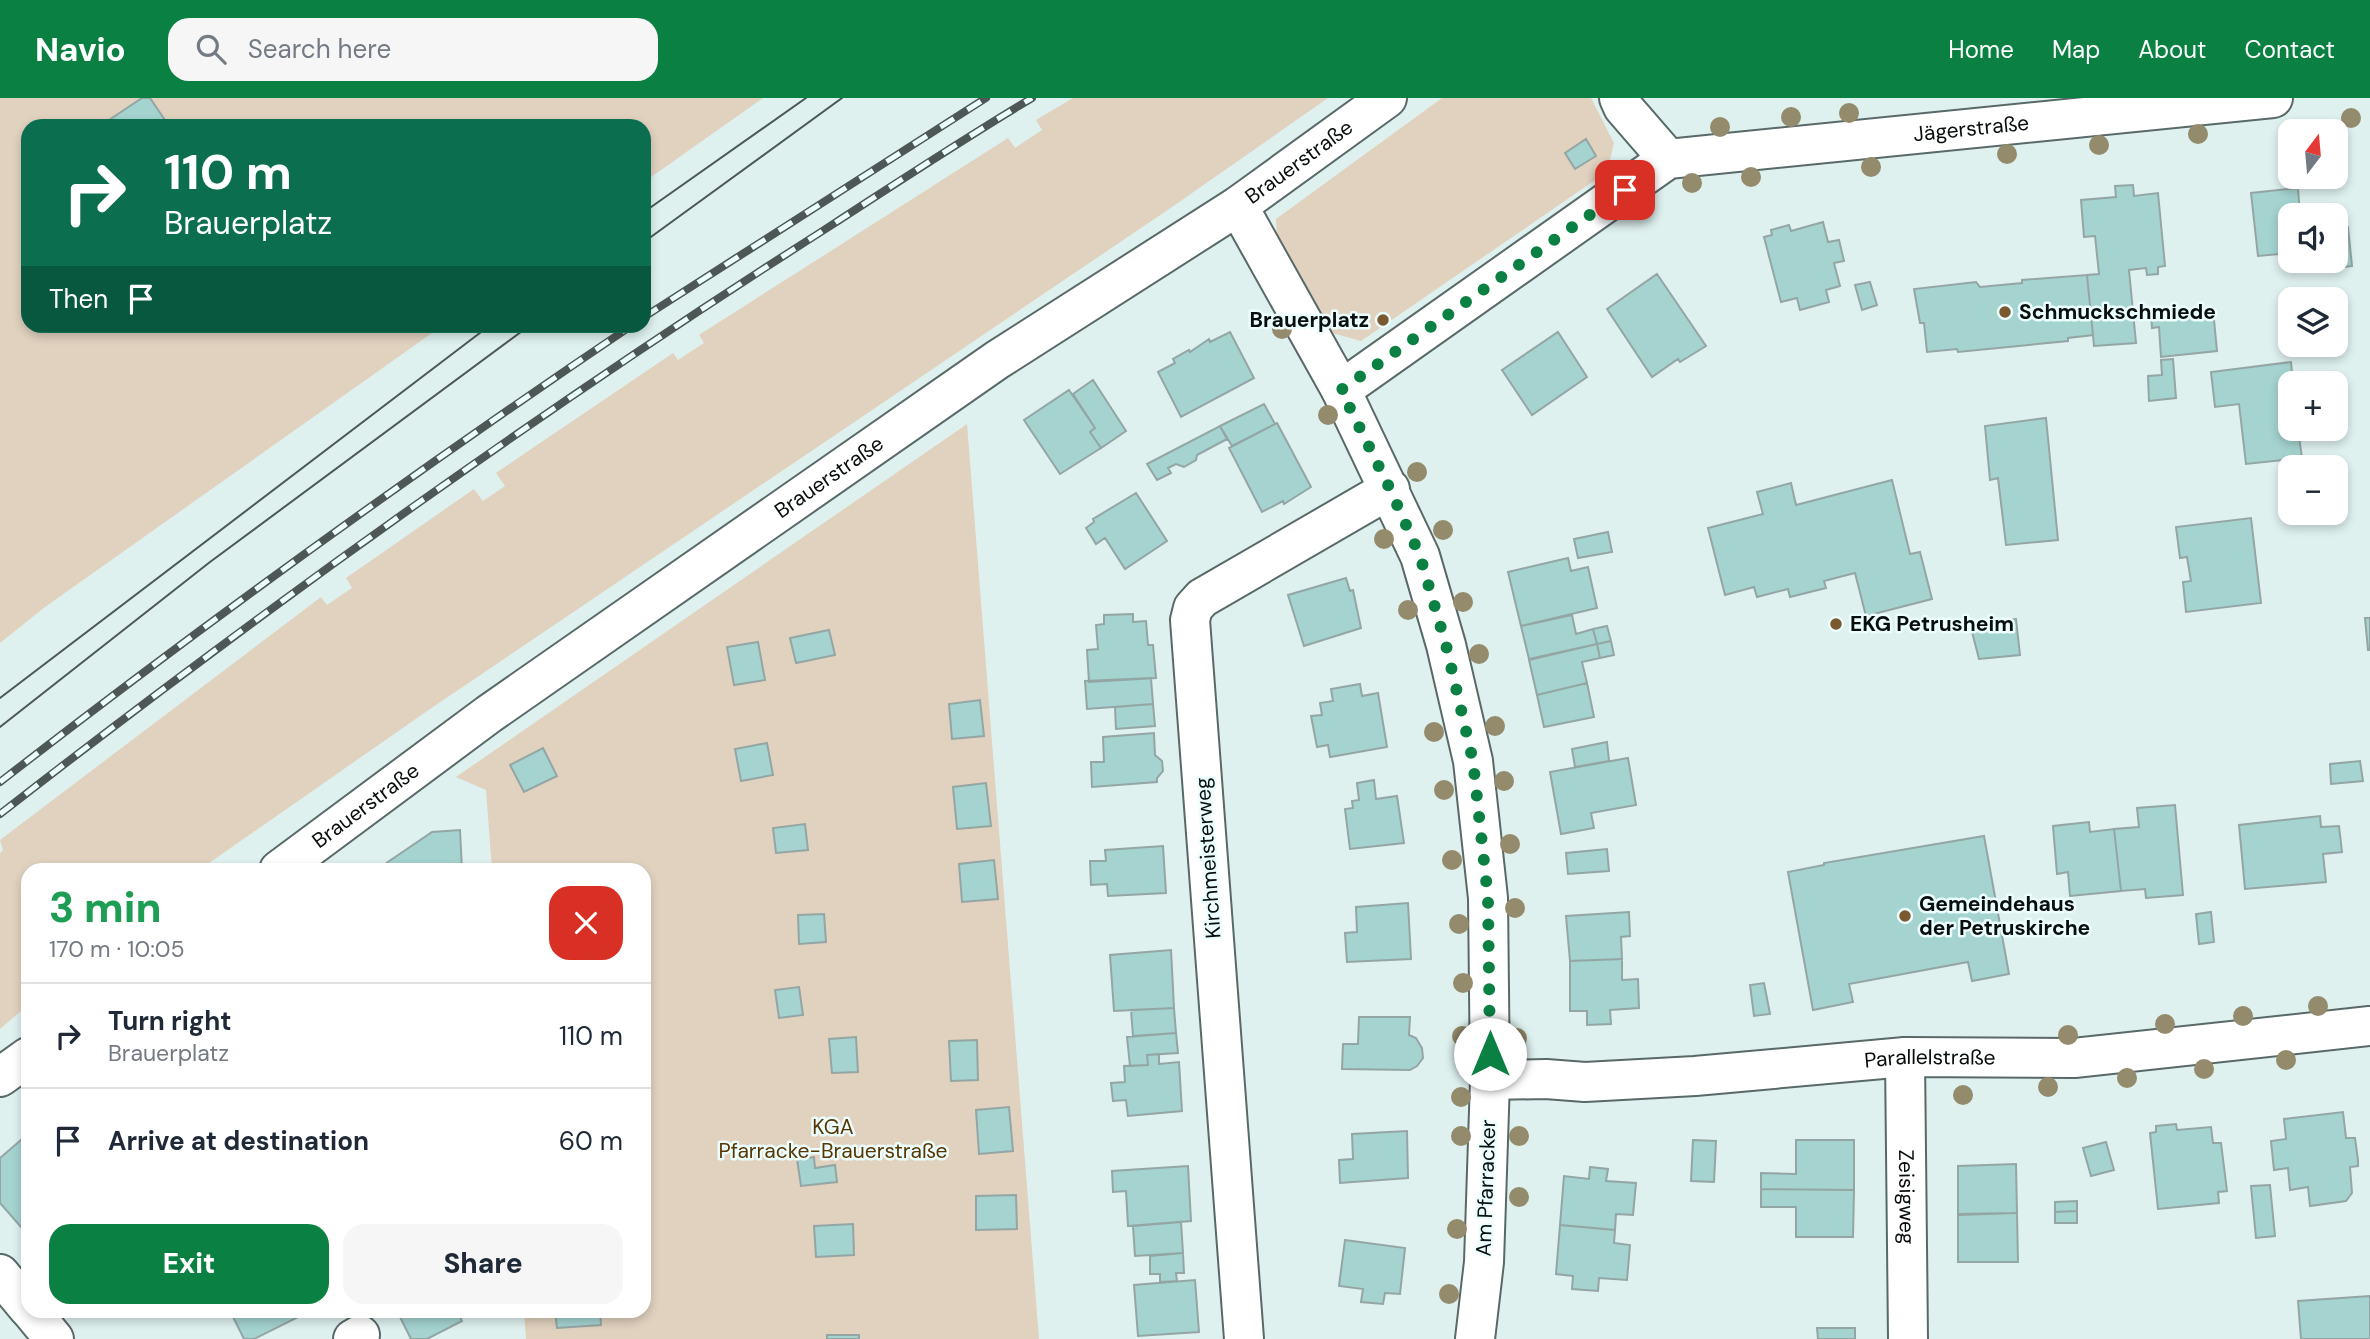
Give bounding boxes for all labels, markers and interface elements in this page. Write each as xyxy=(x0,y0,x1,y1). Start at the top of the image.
search box xyxy=(168,18,658,81)
text: Navio xyxy=(35,28,126,71)
icon: search xyxy=(192,30,230,68)
text: Search here xyxy=(248,32,391,66)
text: Home xyxy=(1948,34,2014,65)
text: Map xyxy=(2052,34,2100,65)
text: About xyxy=(2138,34,2207,65)
text: Contact xyxy=(2245,34,2335,65)
street label: Jägerstraße xyxy=(1912,109,2030,148)
street label: Brauerstraße xyxy=(1239,113,1358,210)
north arrow xyxy=(2278,119,2348,189)
map controls xyxy=(2278,119,2348,525)
text: 110 m xyxy=(164,140,292,204)
icon: right xyxy=(49,147,140,238)
pin xyxy=(1595,160,1655,220)
icon: arrive xyxy=(1606,171,1644,209)
text: Brauerplatz xyxy=(164,202,332,244)
button: sound xyxy=(2278,203,2348,273)
icon: arrive xyxy=(122,280,160,318)
text: Then xyxy=(49,282,108,316)
button: layers xyxy=(2278,287,2348,357)
place label: Schmuckschmiede xyxy=(2019,298,2216,326)
marker: Schmuckschmiede xyxy=(1997,304,2013,320)
place label: Brauerplatz xyxy=(1250,306,1369,334)
marker: Brauerplatz xyxy=(1375,312,1391,328)
button: + xyxy=(2278,371,2348,441)
street label: Brauerstraße xyxy=(769,429,889,525)
button: − xyxy=(2278,455,2348,525)
place label: EKG Petrusheim xyxy=(1850,610,2014,638)
marker: EKG Petrusheim xyxy=(1828,616,1844,632)
street label: Brauerstraße xyxy=(306,757,425,855)
street label: Kirchmeisterweg xyxy=(1188,776,1228,939)
text: 3 min xyxy=(49,880,162,935)
button: close xyxy=(549,886,623,960)
place label: Gemeindehaus der Petruskirche xyxy=(1919,890,2090,942)
marker: Gemeindehaus der Petruskirche xyxy=(1897,908,1913,924)
text: 170 m · 10:05 xyxy=(49,934,185,964)
text: Turn right xyxy=(108,1004,232,1038)
icon: right xyxy=(49,1017,87,1055)
position arrow xyxy=(1453,1017,1527,1091)
text: 110 m xyxy=(559,1019,623,1053)
text: Brauerplatz xyxy=(108,1038,229,1068)
street label: Parallelstraße xyxy=(1863,1043,1996,1075)
park label: KGA Pfarracke-Brauerstraße xyxy=(718,1113,948,1165)
street label: Am Pfarracker xyxy=(1470,1119,1502,1257)
icon: arrive xyxy=(49,1122,87,1160)
text: Arrive at destination xyxy=(108,1124,369,1158)
text: 60 m xyxy=(559,1124,623,1158)
street label: Zeisigweg xyxy=(1892,1149,1921,1245)
button: Exit xyxy=(49,1224,329,1304)
button: Share xyxy=(343,1224,623,1304)

